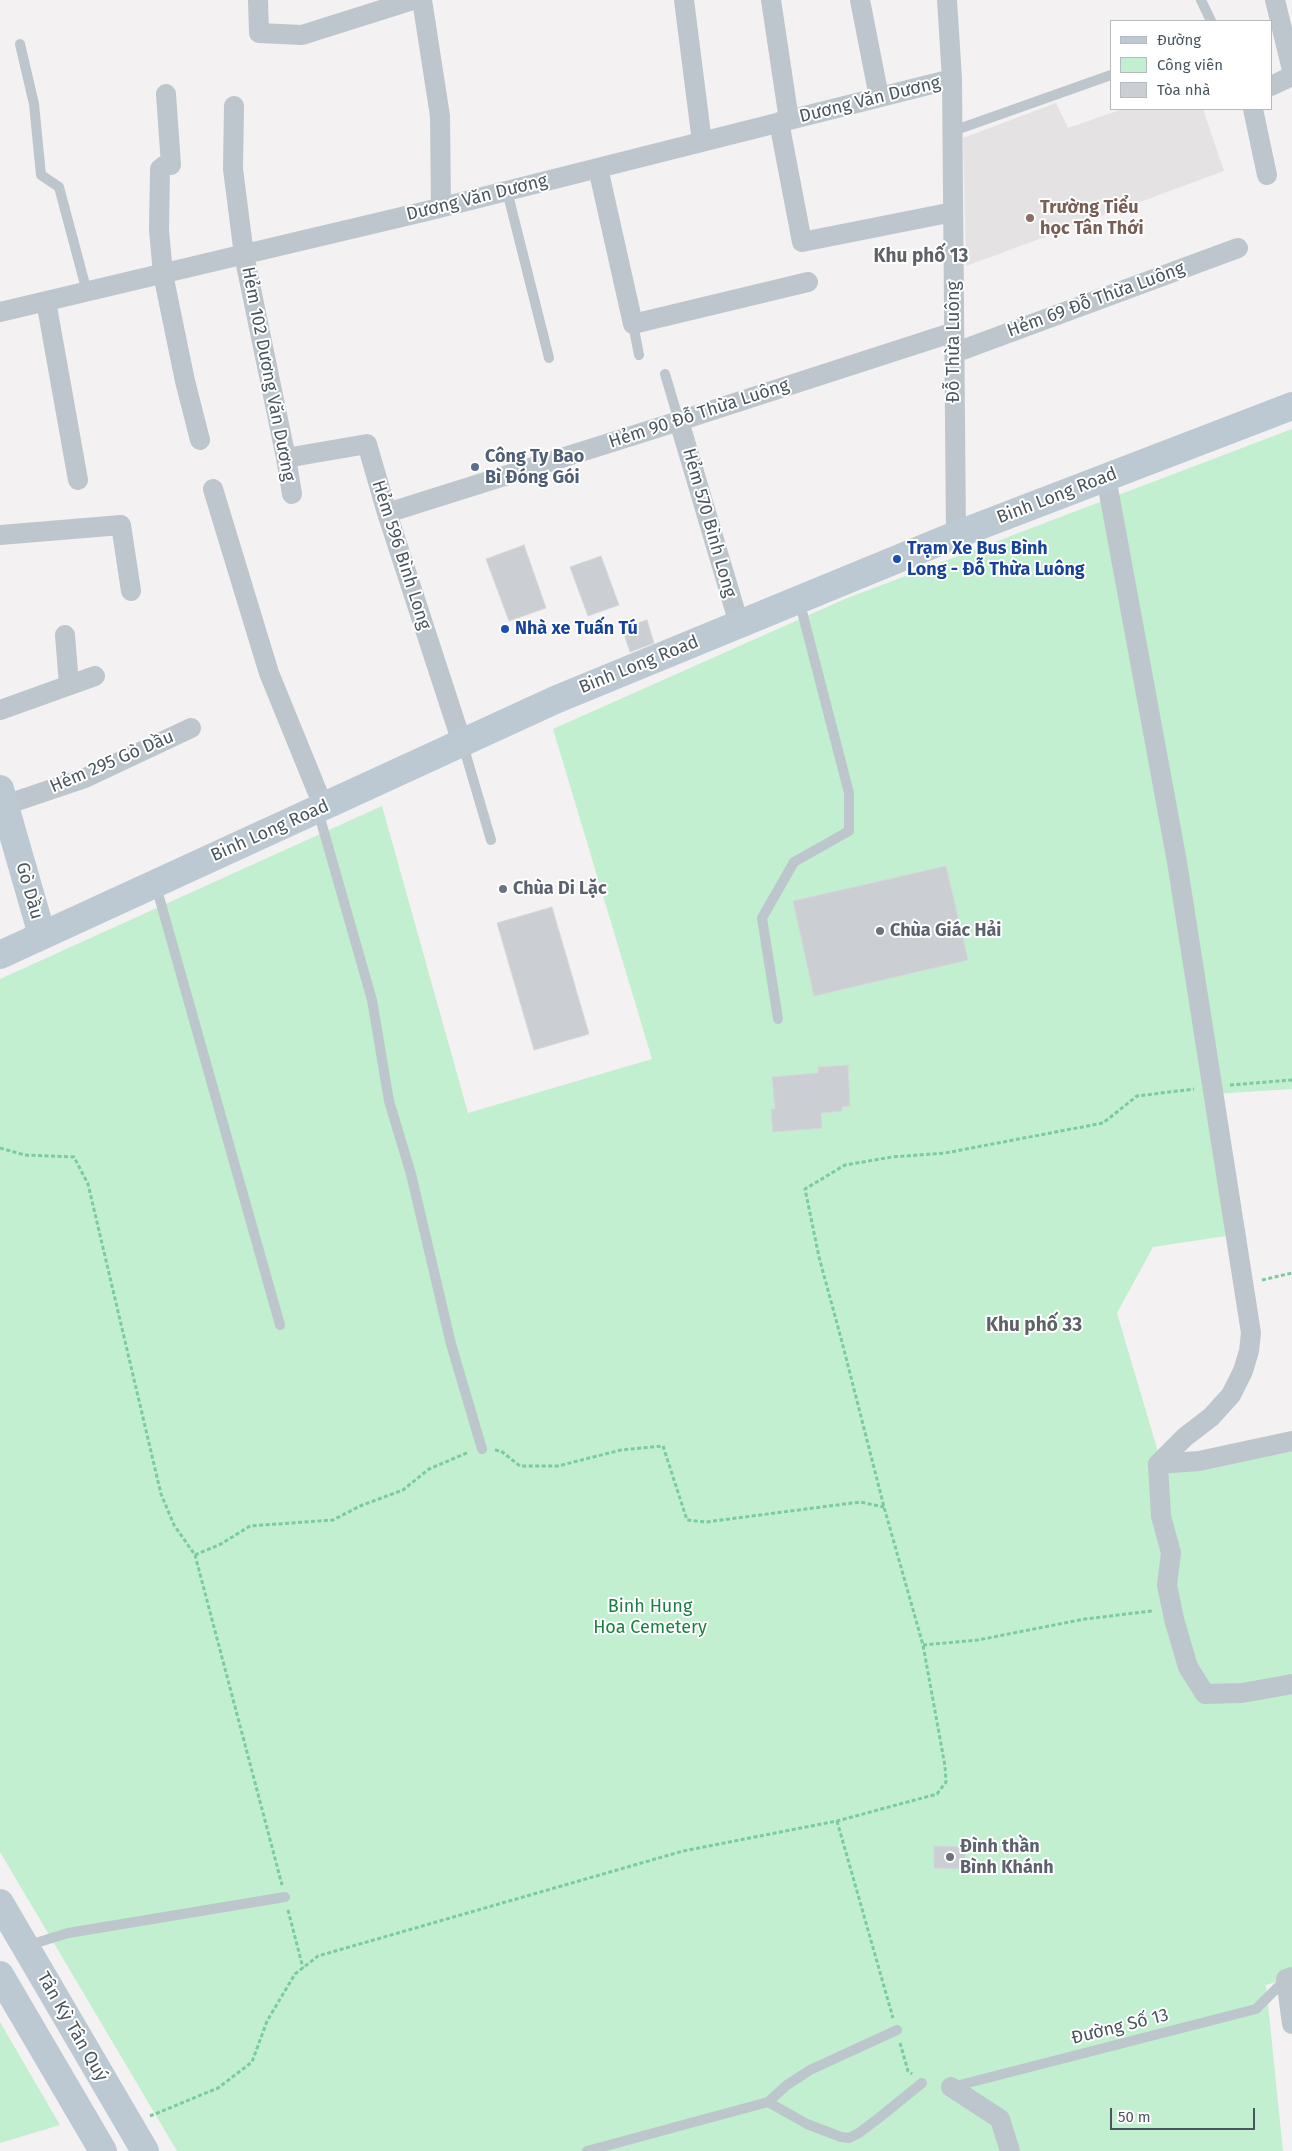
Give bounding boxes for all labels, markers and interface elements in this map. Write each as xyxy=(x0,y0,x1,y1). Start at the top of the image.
legend xyxy=(1110,20,1272,110)
text: Đường xyxy=(1157,31,1201,49)
text: Công viên xyxy=(1157,56,1223,74)
street label: Dương Văn Dương xyxy=(797,72,943,128)
text: Tòa nhà xyxy=(1157,81,1210,99)
street label: Dương Văn Dương xyxy=(404,170,550,226)
place label: Trường Tiểu học Tân Thới xyxy=(1040,197,1144,240)
marker: Trường Tiểu học Tân Thới xyxy=(1024,212,1036,224)
district label: Khu phố 13 xyxy=(874,246,968,268)
street label: Hẻm 69 Đỗ Thừa Luông xyxy=(1004,258,1188,342)
street label: Hẻm 102 Dương Văn Dương xyxy=(237,265,299,483)
street label: Đỗ Thừa Luông xyxy=(943,281,965,403)
street label: Hẻm 90 Đỗ Thừa Luông xyxy=(606,375,792,453)
place label: Công Ty Bao Bì Đóng Gói xyxy=(485,446,584,488)
street label: Hẻm 570 Bình Long xyxy=(677,446,741,600)
marker: Công Ty Bao Bì Đóng Gói xyxy=(469,461,481,473)
street label: Binh Long Road xyxy=(994,463,1120,529)
street label: Hẻm 596 Bình Long xyxy=(367,478,435,632)
place label: Trạm Xe Bus Bình Long - Đỗ Thừa Luông xyxy=(907,538,1085,580)
marker: Trạm Xe Bus Bình Long - Đỗ Thừa Luông xyxy=(891,553,903,565)
place label: Nhà xe Tuấn Tú xyxy=(515,618,638,640)
marker: Nhà xe Tuấn Tú xyxy=(499,623,511,635)
street label: Binh Long Road xyxy=(576,631,702,699)
street label: Hẻm 295 Gò Dầu xyxy=(47,726,177,798)
street label: Binh Long Road xyxy=(208,795,332,867)
street label: Gò Dầu xyxy=(11,860,47,922)
place label: Chùa Di Lặc xyxy=(513,878,607,900)
marker: Chùa Di Lặc xyxy=(497,883,509,895)
place label: Chùa Giác Hải xyxy=(890,920,1001,942)
marker: Chùa Giác Hải xyxy=(874,925,886,937)
district label: Khu phố 33 xyxy=(986,1315,1082,1337)
park label: Binh Hung Hoa Cemetery xyxy=(593,1596,707,1638)
place label: Đình thần Bình Khánh xyxy=(960,1836,1054,1878)
marker: Đình thần Bình Khánh xyxy=(944,1851,956,1863)
street label: Tân Kỳ Tân Quý xyxy=(32,1968,112,2086)
street label: Đường Số 13 xyxy=(1069,2004,1171,2050)
scale bar xyxy=(1112,2098,1257,2130)
text: 50 m xyxy=(1118,2108,1151,2126)

